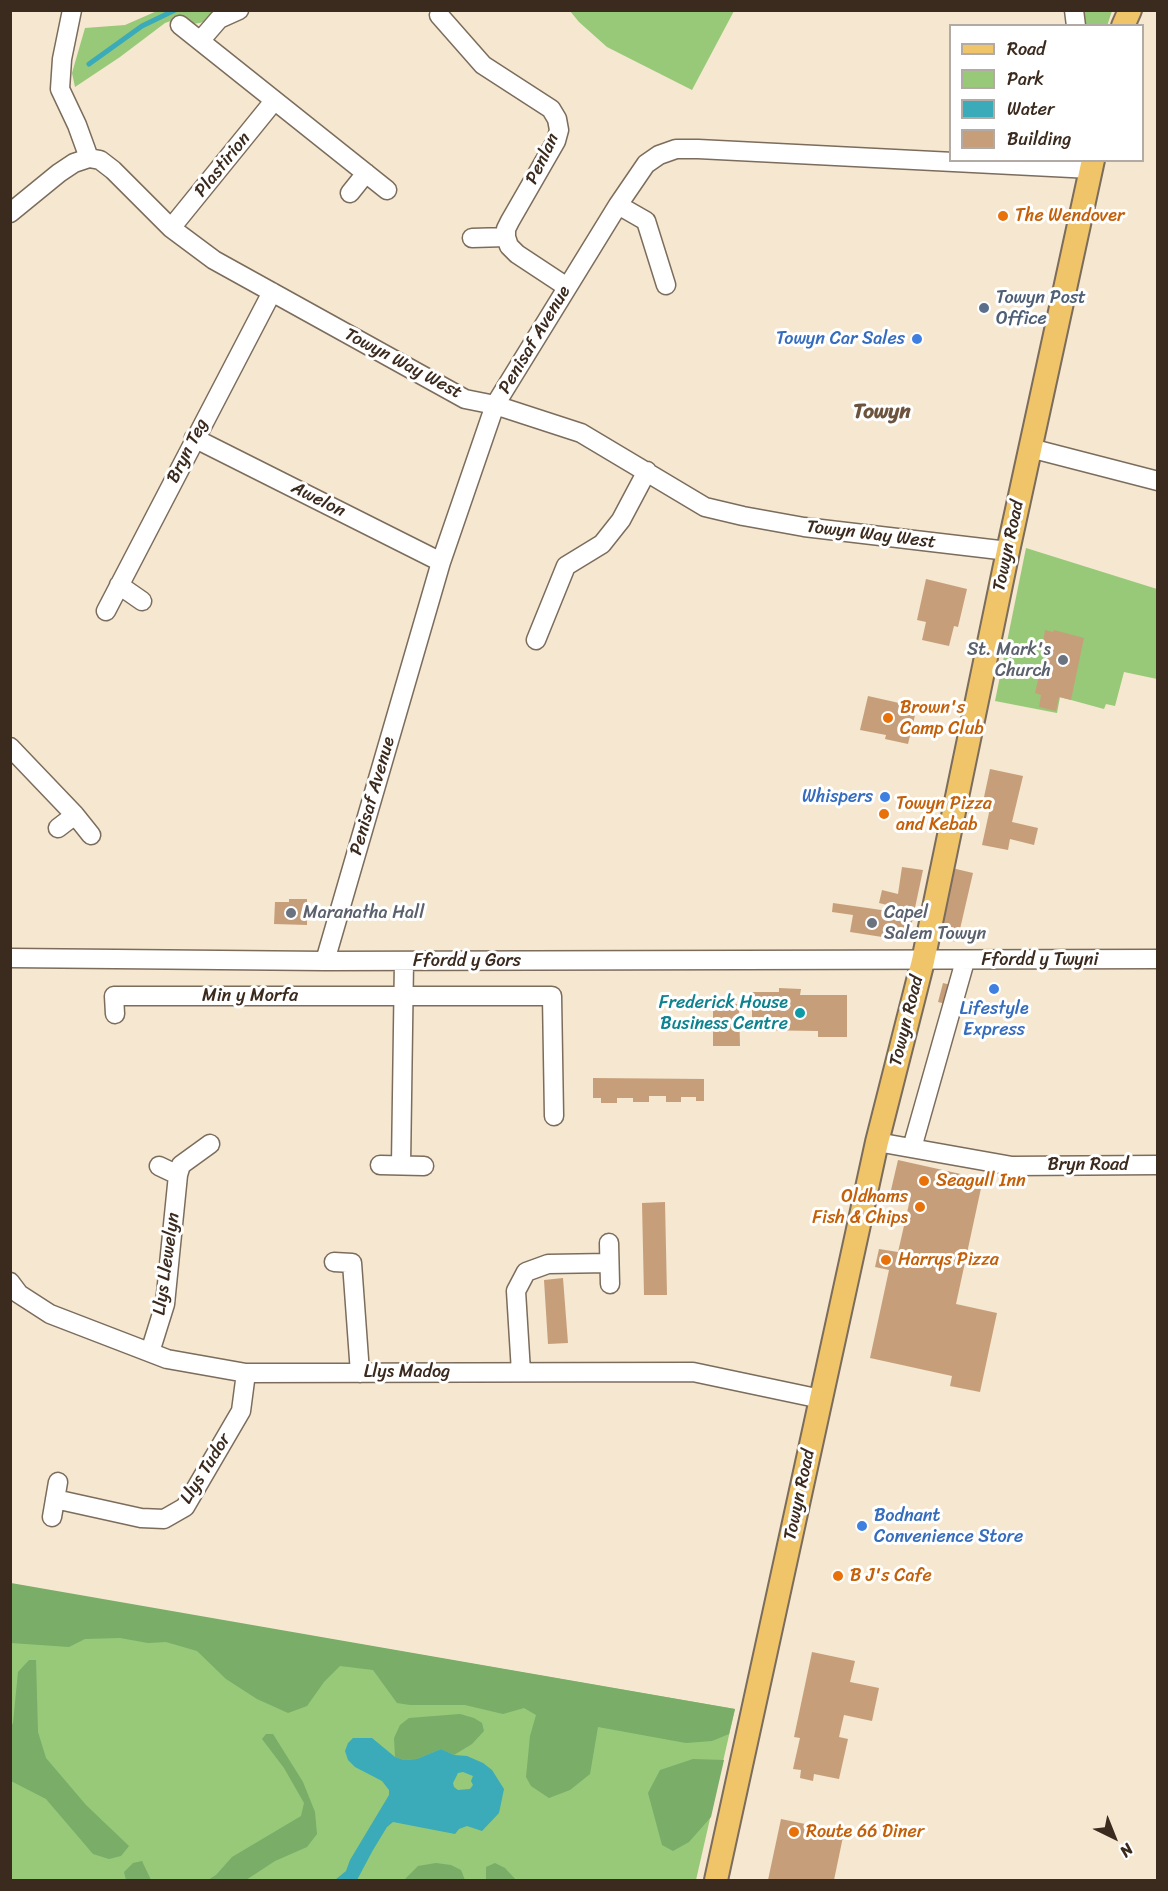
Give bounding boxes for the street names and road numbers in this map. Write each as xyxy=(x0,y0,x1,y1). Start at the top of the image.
street label: Plastirion xyxy=(190,128,256,202)
street label: Penlan xyxy=(521,130,565,188)
street label: Penisaf Avenue xyxy=(494,282,576,398)
street label: Towyn Way West xyxy=(341,324,465,404)
street label: Bryn Teg xyxy=(163,415,213,487)
street label: Awelon xyxy=(287,477,349,523)
street label: Towyn Road xyxy=(989,499,1029,593)
street label: Towyn Way West xyxy=(805,516,937,554)
street label: Penisaf Avenue xyxy=(346,734,400,858)
street label: Ffordd y Twyni xyxy=(982,949,1098,971)
street label: Ffordd y Gors xyxy=(413,950,521,972)
street label: Towyn Road xyxy=(885,974,929,1068)
street label: Min y Morfa xyxy=(202,985,298,1007)
street label: Bryn Road xyxy=(1047,1154,1129,1176)
street label: Llys Llewelyn xyxy=(149,1211,185,1317)
street label: Llys Madog xyxy=(364,1361,450,1383)
street label: Llys Tudor xyxy=(176,1430,236,1508)
street label: Towyn Road xyxy=(780,1448,820,1542)

